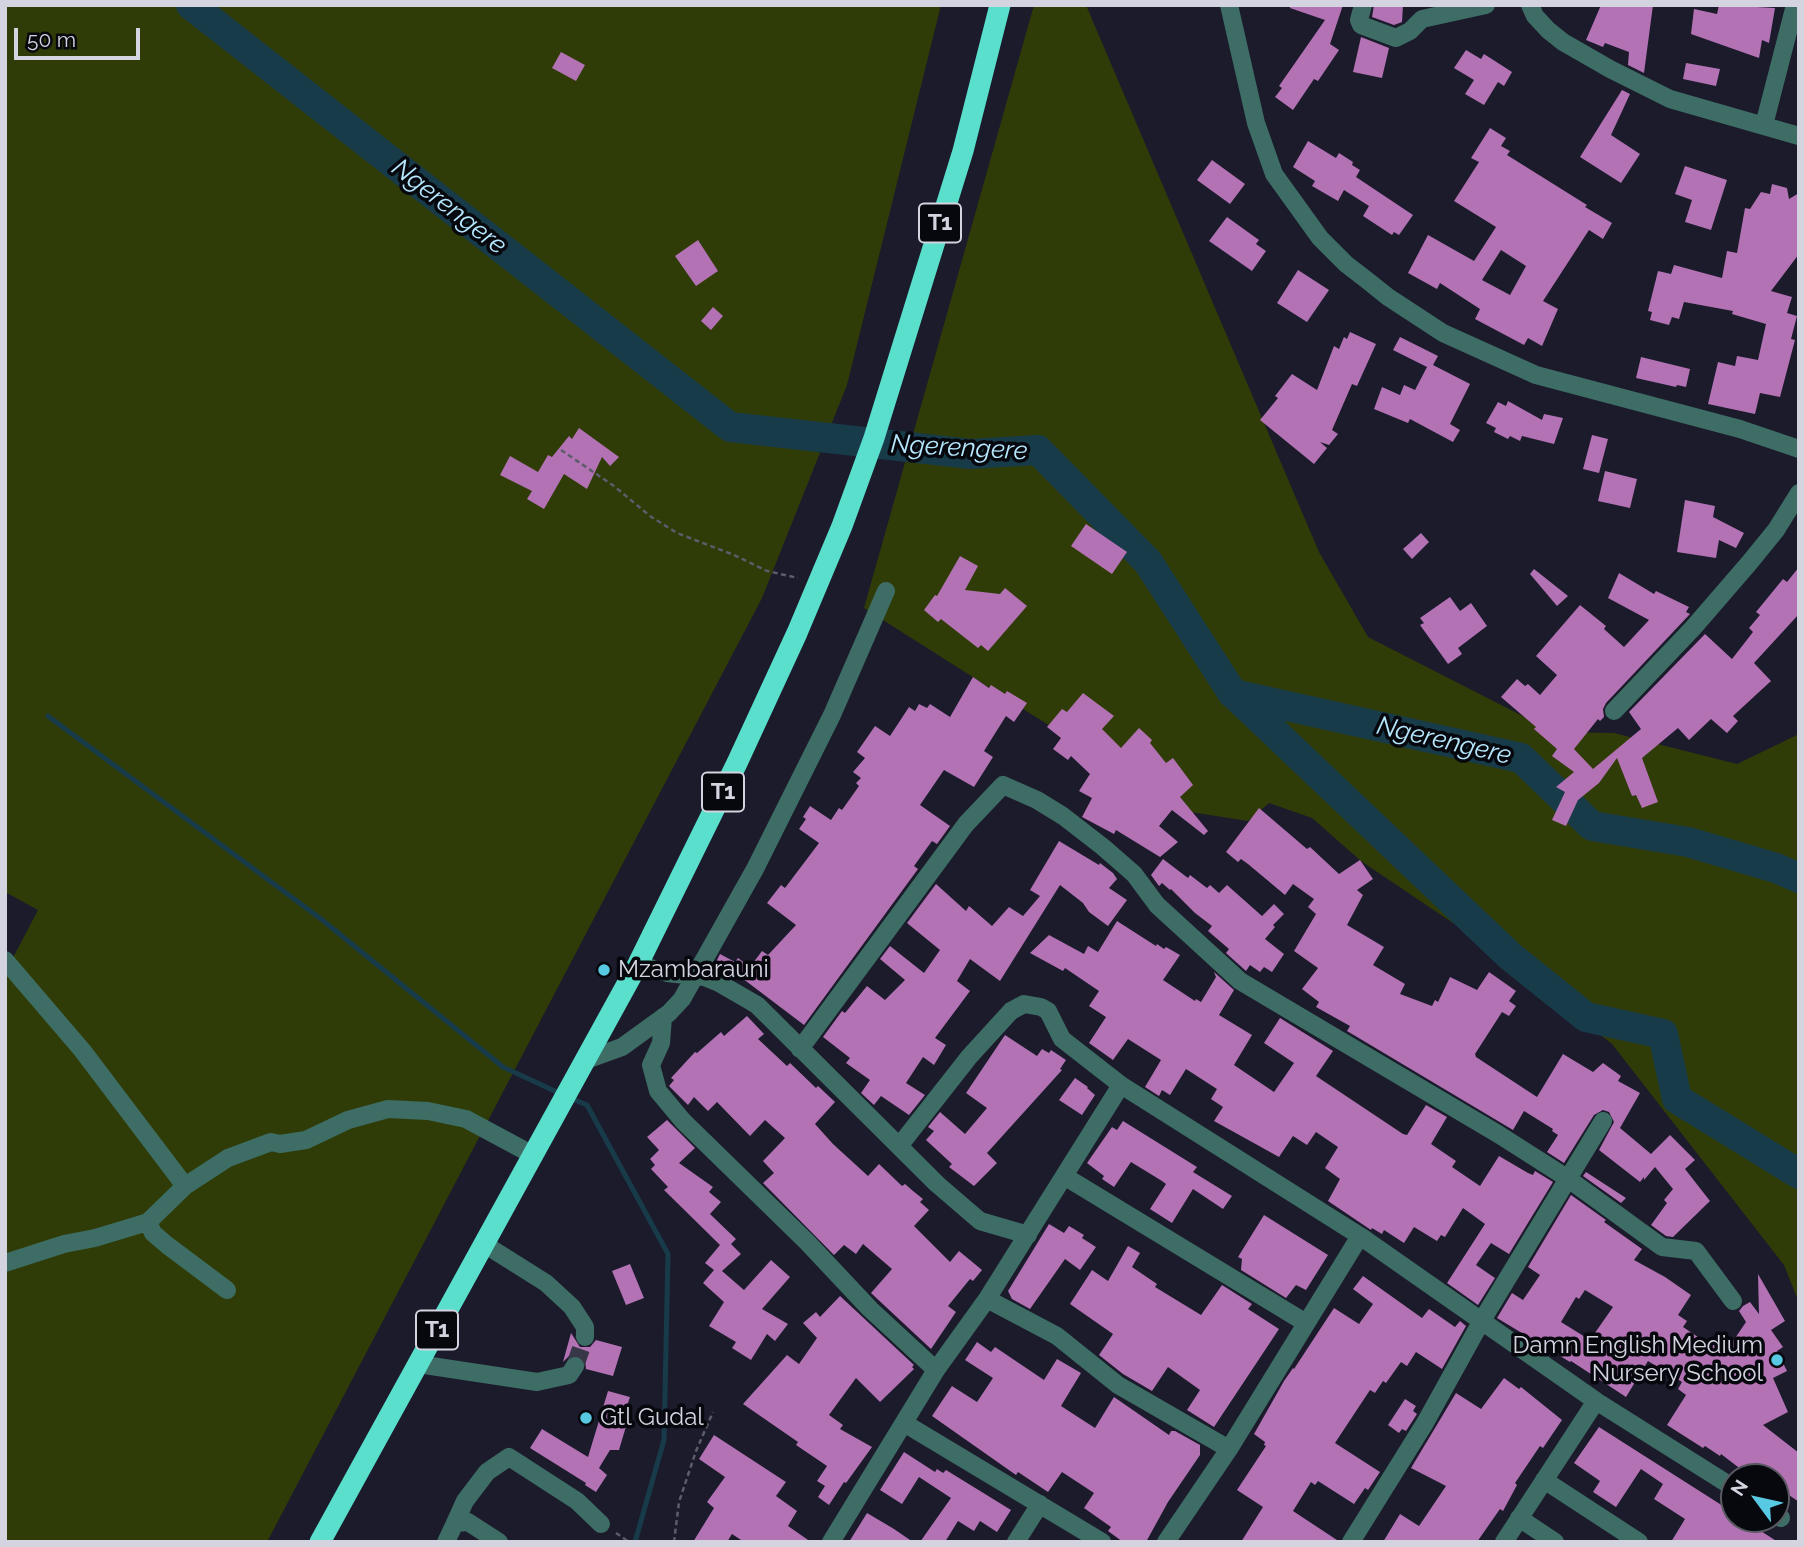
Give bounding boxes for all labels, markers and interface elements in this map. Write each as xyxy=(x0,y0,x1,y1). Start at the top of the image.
scale bar xyxy=(18,14,144,58)
text: 50 m xyxy=(27,27,76,52)
water label: Ngerengere xyxy=(385,153,513,261)
road number: T1 xyxy=(919,204,961,243)
water label: Ngerengere xyxy=(890,429,1028,467)
water label: Ngerengere xyxy=(1374,710,1514,772)
road number: T1 xyxy=(702,772,744,812)
place label: Mzambarauni xyxy=(618,956,769,984)
marker: Mzambarauni xyxy=(596,962,612,978)
road number: T1 xyxy=(416,1310,458,1350)
place label: Damn English Medium Nursery School xyxy=(1512,1332,1763,1388)
marker: Damn English Medium Nursery School xyxy=(1769,1352,1785,1368)
place label: Gtl Gudal xyxy=(600,1404,704,1432)
marker: Gtl Gudal xyxy=(578,1410,594,1426)
north arrow xyxy=(1720,1463,1790,1533)
text: N xyxy=(1726,1476,1752,1500)

